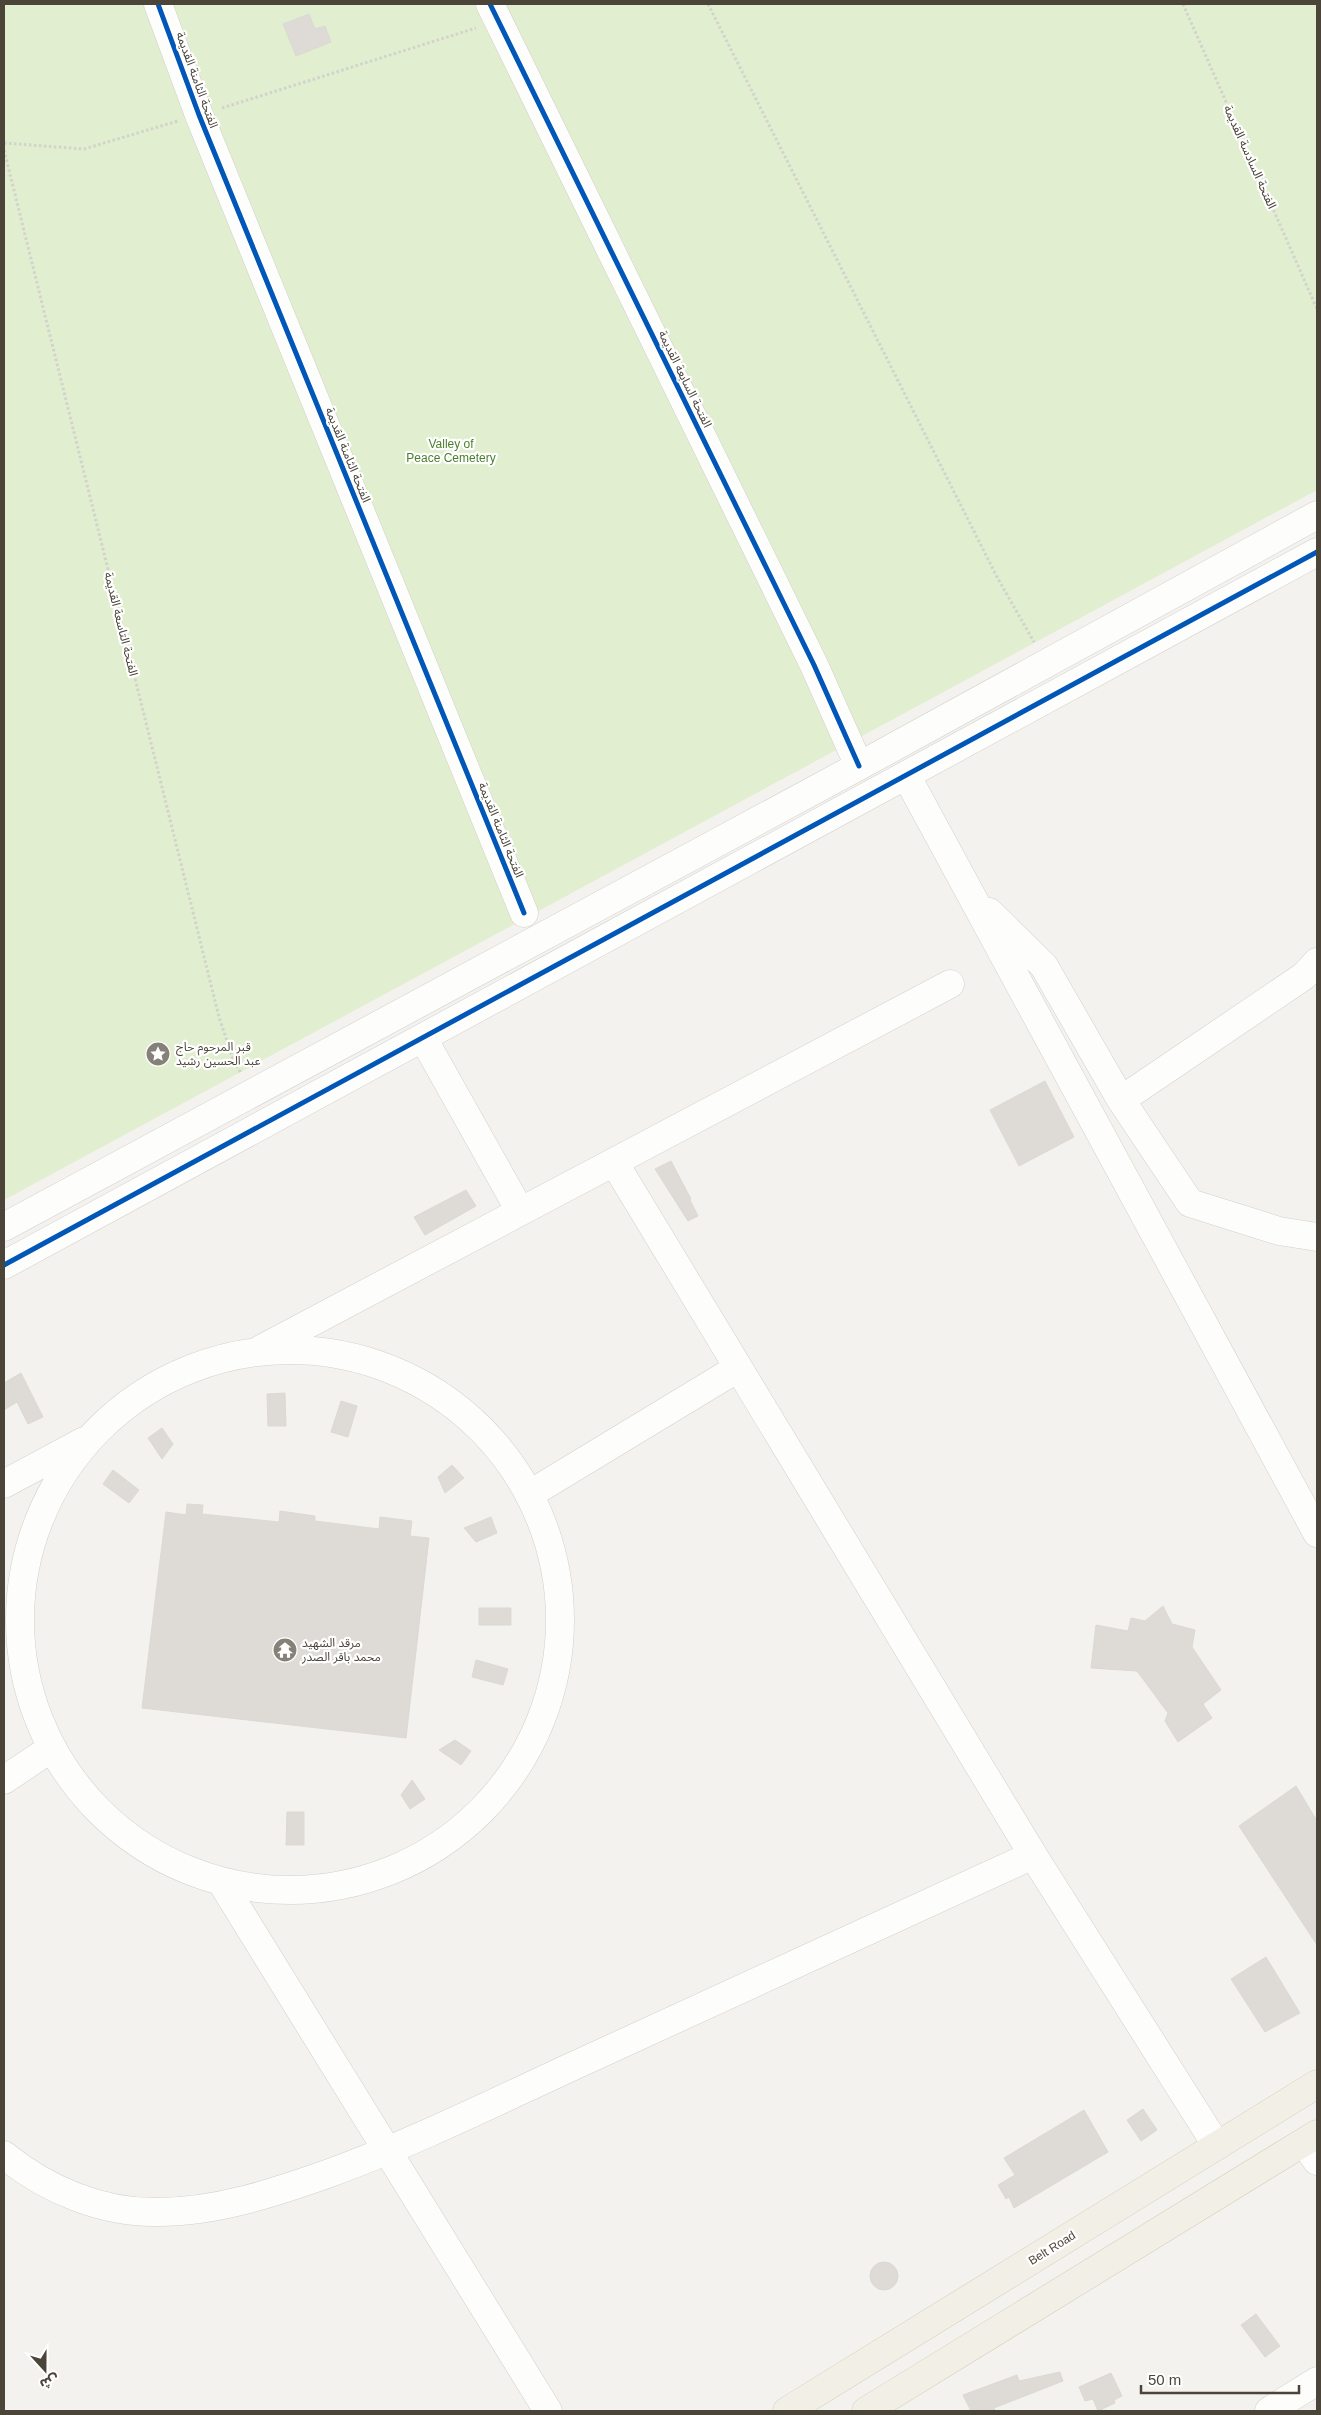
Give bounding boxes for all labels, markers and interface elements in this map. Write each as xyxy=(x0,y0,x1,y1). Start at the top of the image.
street label: الفتحة الثامنة القديمة xyxy=(173,30,221,130)
street label: الفتحة السادسة القديمة xyxy=(1221,103,1279,211)
street label: الفتحة السابعة القديمة xyxy=(655,328,715,430)
street label: الفتحة الثامنة القديمة xyxy=(322,405,374,505)
park label: Valley of Peace Cemetery xyxy=(406,437,496,465)
street label: الفتحة التاسعة القديمة xyxy=(101,571,141,678)
street label: الفتحة الثامنة القديمة xyxy=(475,780,527,880)
place label: قبر المرحوم حاج عبد الحسين رشيد xyxy=(176,1040,261,1068)
place icon: قبر المرحوم حاج عبد الحسين رشيد xyxy=(145,1041,171,1067)
place label: مرقد الشهيد محمد باقر الصدر xyxy=(301,1636,381,1664)
temple icon: مرقد الشهيد محمد باقر الصدر xyxy=(272,1637,298,1663)
street label: Belt Road xyxy=(1026,2228,1078,2268)
north arrow xyxy=(20,2345,70,2395)
scale bar xyxy=(1141,2362,1298,2394)
text: ش xyxy=(38,2371,61,2393)
text: 50 m xyxy=(1148,2371,1181,2388)

